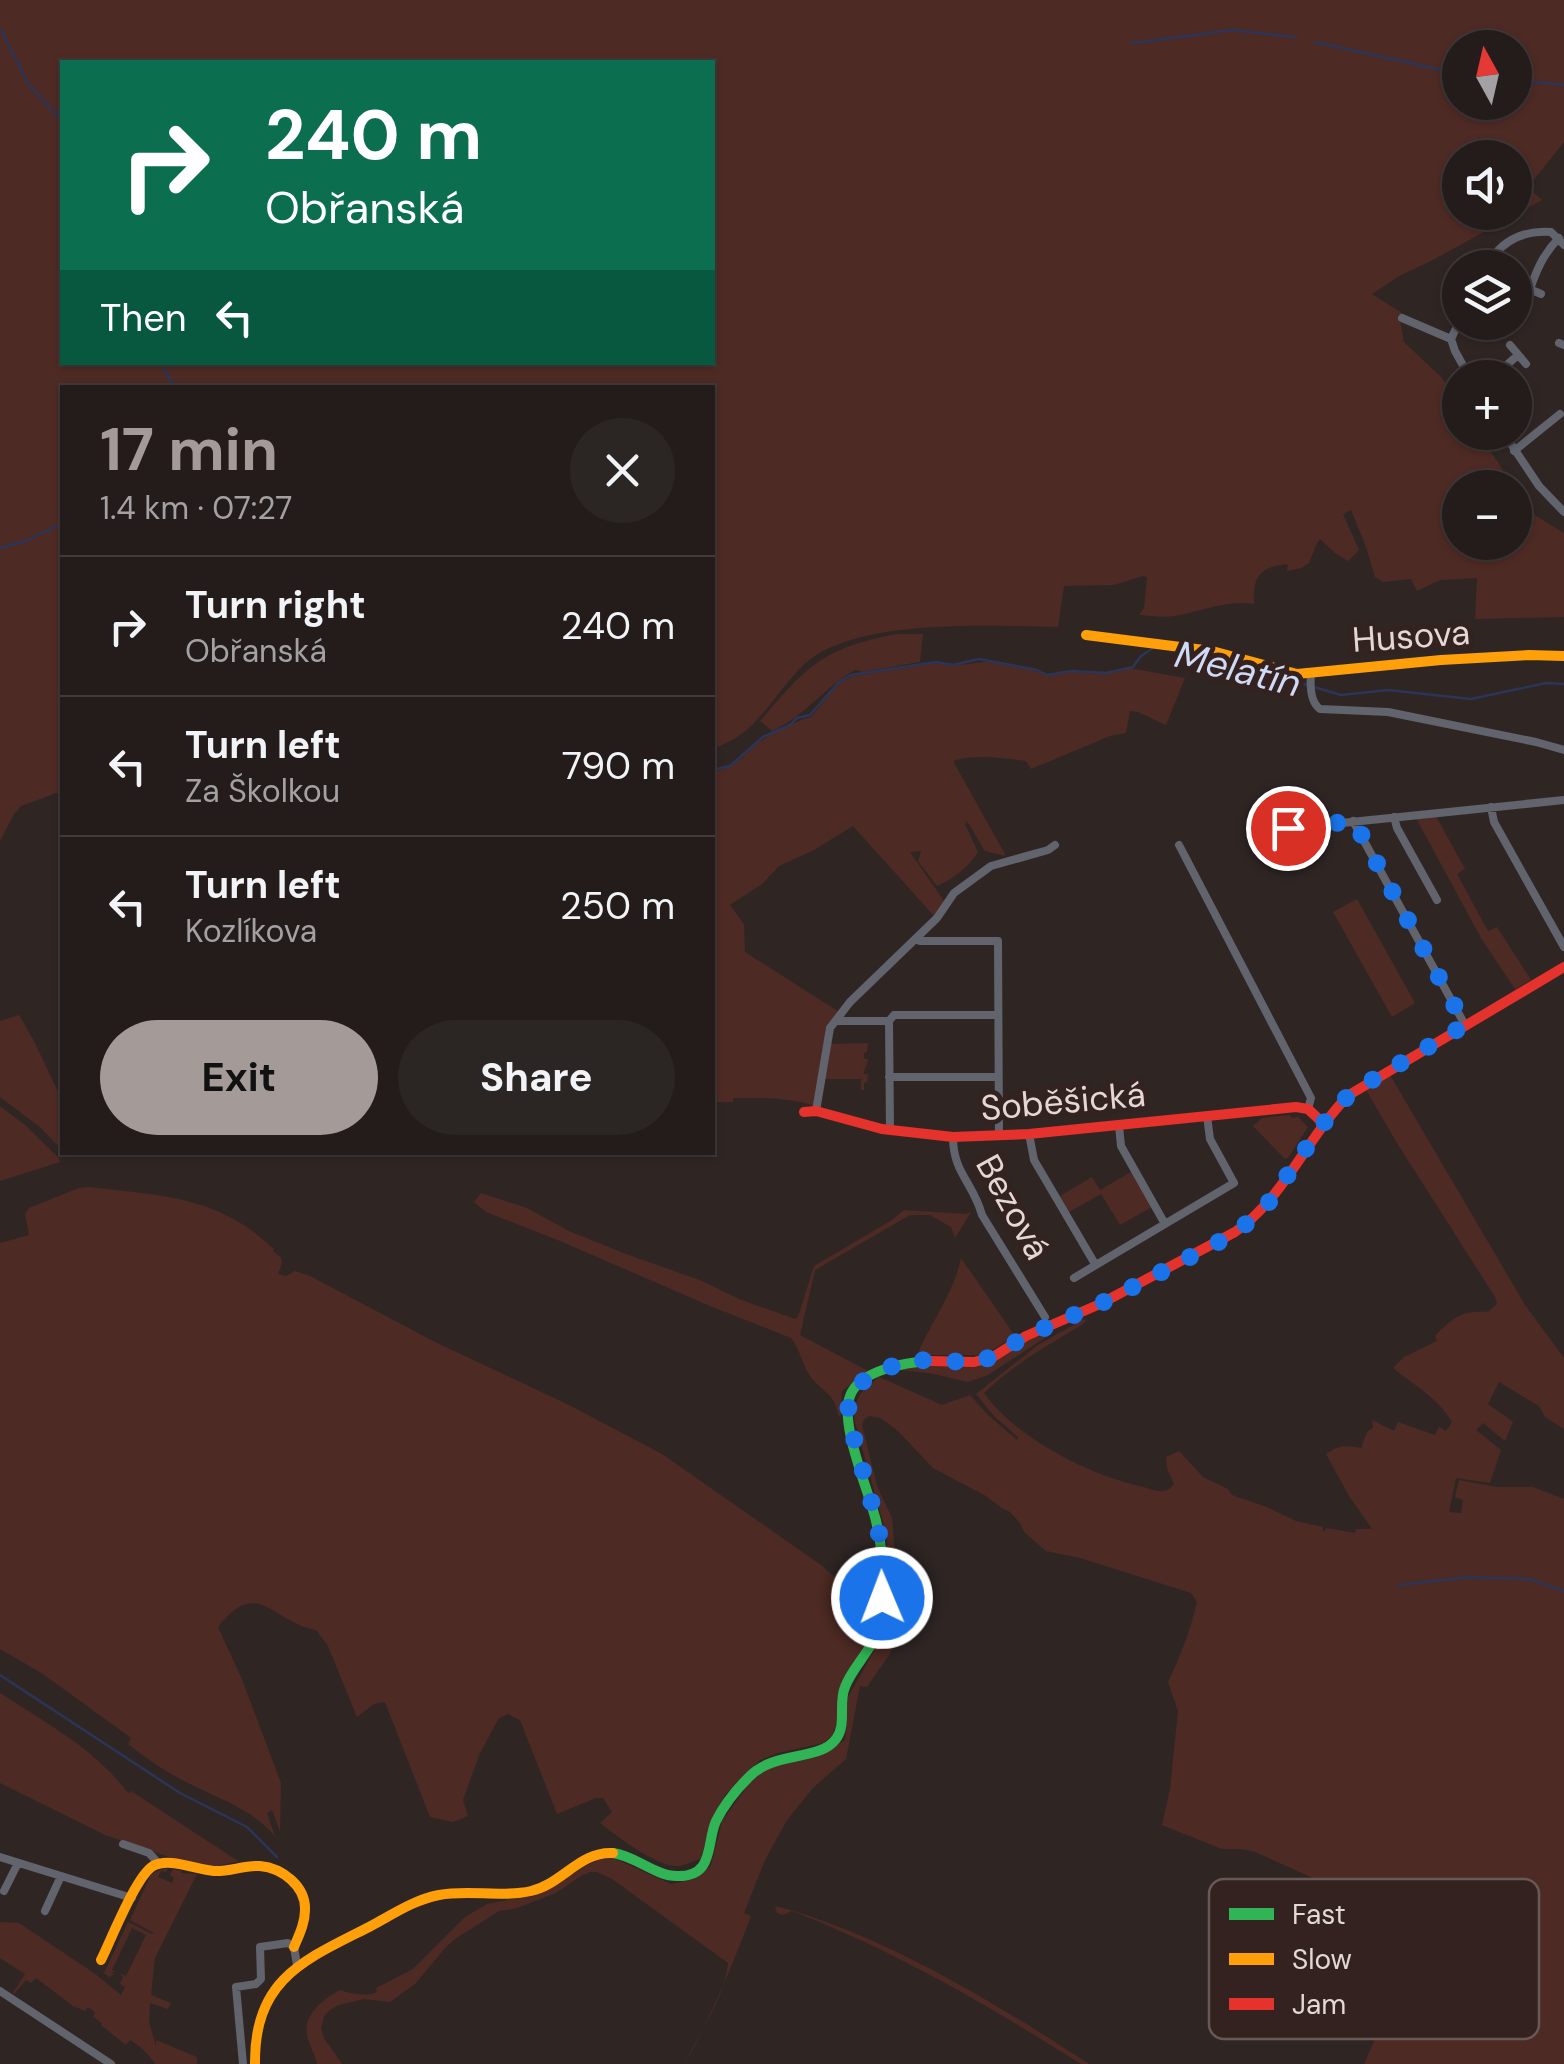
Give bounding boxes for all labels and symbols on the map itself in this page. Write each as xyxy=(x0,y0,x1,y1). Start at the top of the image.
north arrow xyxy=(1442,30,1532,120)
street label: Husova xyxy=(1351,609,1471,663)
water label: Melatín xyxy=(1170,629,1306,709)
pin xyxy=(1246,786,1331,871)
street label: Soběšická xyxy=(979,1071,1147,1131)
street label: Bezová xyxy=(965,1146,1061,1268)
position arrow xyxy=(830,1546,934,1650)
legend xyxy=(1209,1879,1539,2039)
text: Fast xyxy=(1292,1896,1346,1933)
text: Slow xyxy=(1292,1941,1352,1978)
text: Jam xyxy=(1292,1986,1346,2023)

